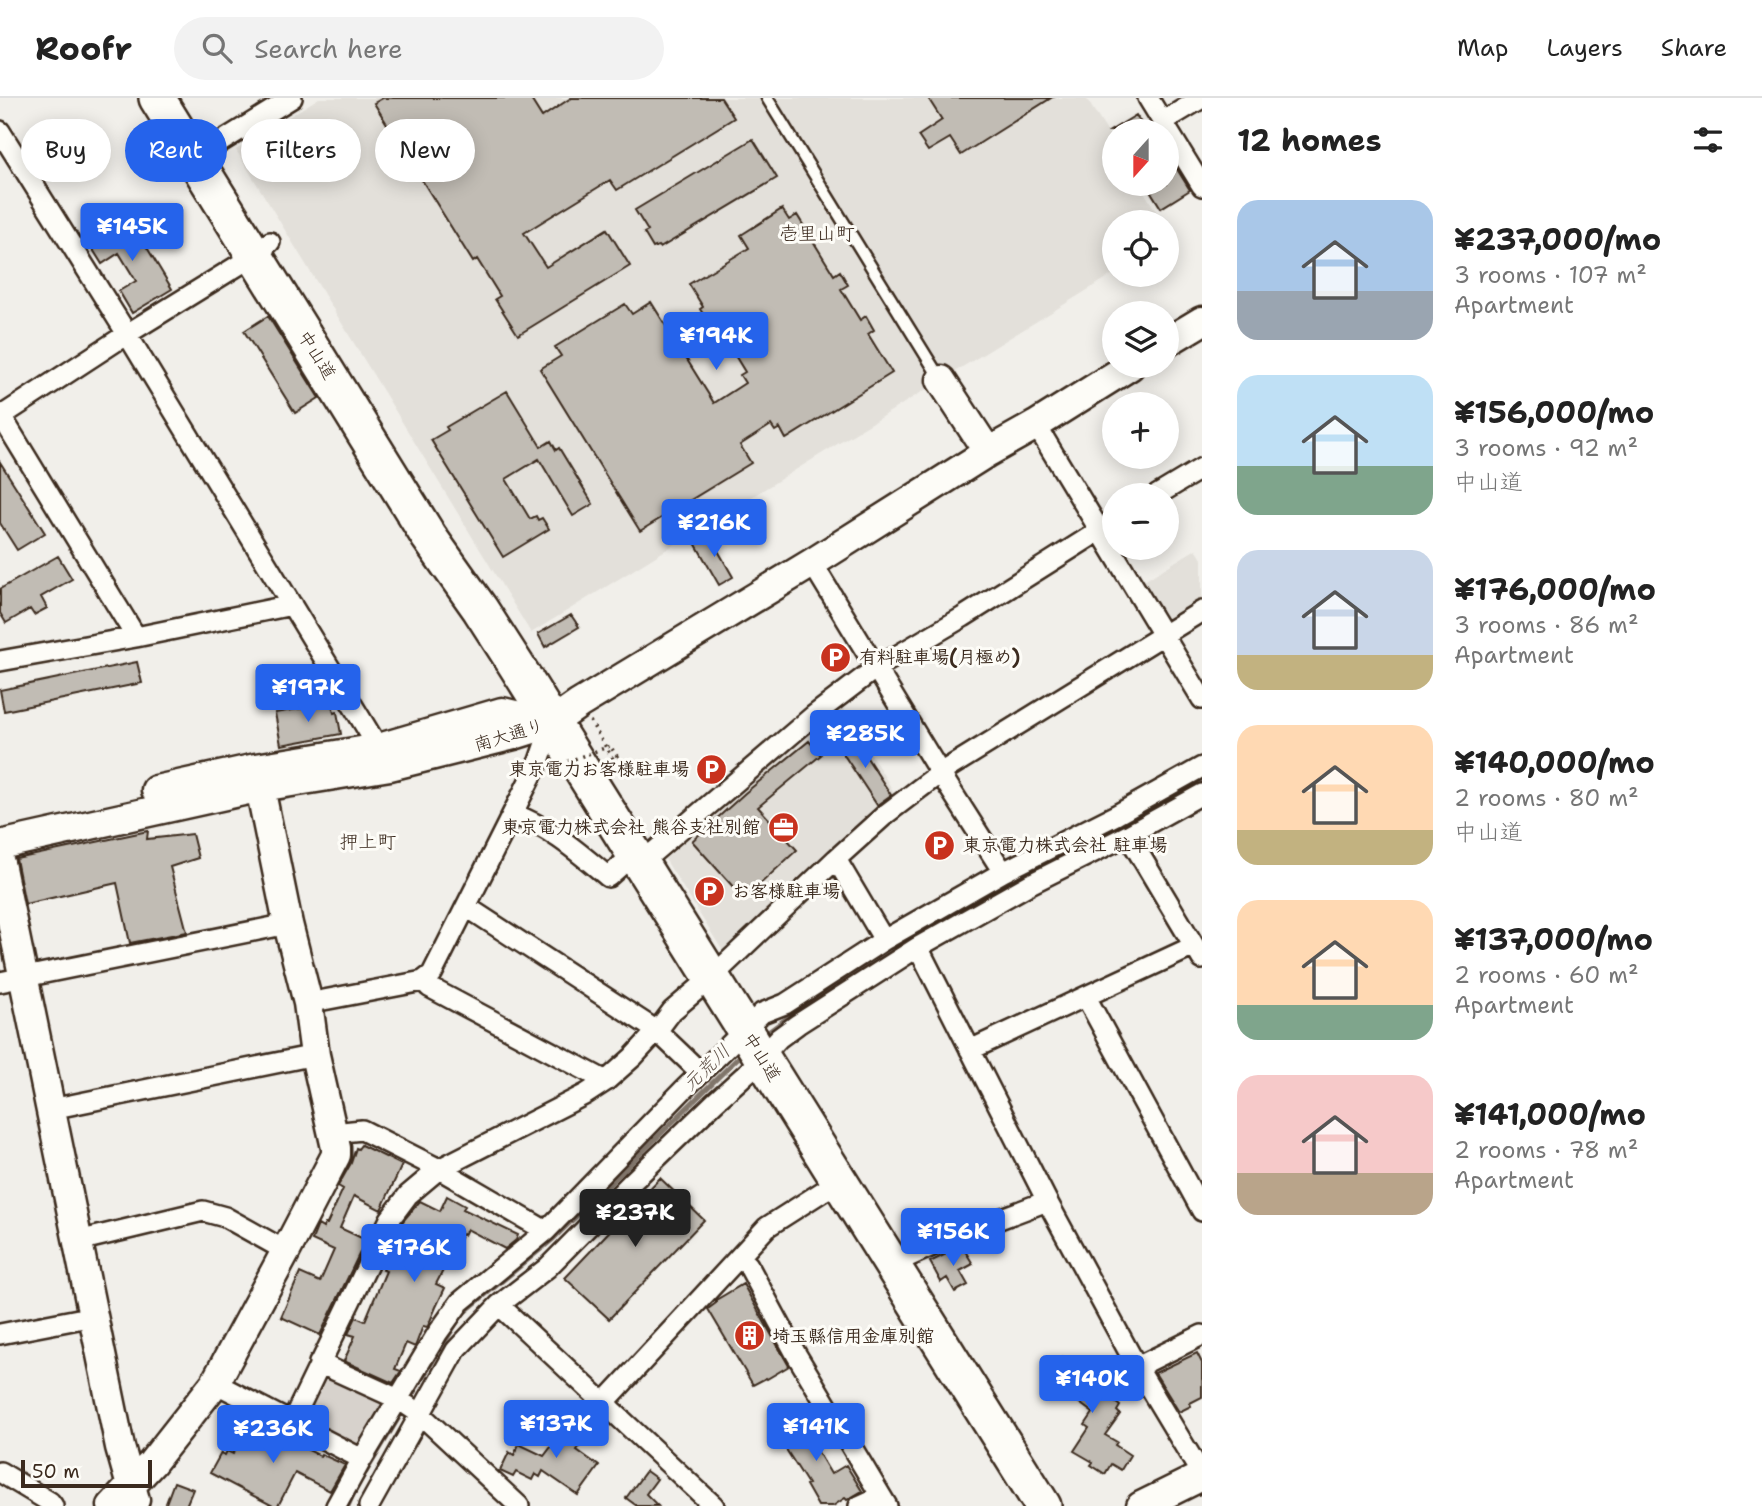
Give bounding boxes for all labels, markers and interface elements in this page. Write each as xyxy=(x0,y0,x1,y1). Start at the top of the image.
search box xyxy=(174,17,664,80)
text: Roofr xyxy=(35,26,132,71)
icon: search xyxy=(198,29,236,67)
text: Search here xyxy=(254,31,403,66)
text: Map xyxy=(1457,32,1508,64)
text: Layers xyxy=(1546,32,1623,64)
text: Share xyxy=(1661,32,1727,64)
chip: Buy xyxy=(21,119,111,182)
chip: Rent xyxy=(125,119,227,182)
chip: Filters xyxy=(241,119,361,182)
chip: New xyxy=(375,119,475,182)
north arrow xyxy=(1102,119,1180,196)
map controls xyxy=(1102,119,1179,560)
text: 12 homes xyxy=(1237,120,1381,161)
icon: filters xyxy=(1689,121,1727,159)
pin: ¥145K xyxy=(83,204,181,263)
button: locate xyxy=(1102,210,1179,287)
text: ¥145K xyxy=(96,211,168,241)
text: ¥237,000/mo xyxy=(1454,219,1661,260)
district label: 壱里山町 xyxy=(779,221,855,246)
icon: home xyxy=(1293,228,1377,312)
text: 3 rooms · 107 m² xyxy=(1454,260,1647,290)
text: Apartment xyxy=(1454,290,1574,320)
button: layers xyxy=(1102,301,1179,378)
pin: ¥194K xyxy=(667,313,765,372)
text: ¥194K xyxy=(679,320,753,350)
street label: 中山道 xyxy=(293,326,341,384)
button: + xyxy=(1102,392,1179,469)
text: ¥156,000/mo xyxy=(1454,392,1654,433)
icon: home xyxy=(1293,403,1377,487)
text: 3 rooms · 92 m² xyxy=(1454,433,1638,463)
text: 中山道 xyxy=(1454,467,1523,497)
button: − xyxy=(1102,483,1179,560)
pin: ¥216K xyxy=(665,500,763,559)
text: ¥216K xyxy=(678,507,750,537)
text: ¥176,000/mo xyxy=(1454,569,1656,610)
icon: home xyxy=(1293,578,1377,662)
text: 3 rooms · 86 m² xyxy=(1454,610,1639,640)
parking icon: 有料駐車場(月極め) xyxy=(819,640,853,674)
text: Apartment xyxy=(1454,640,1574,670)
place label: 有料駐車場(月極め) xyxy=(859,645,1020,669)
pin: ¥197K xyxy=(259,664,357,724)
text: ¥197K xyxy=(271,672,345,702)
pin: ¥285K xyxy=(816,710,914,770)
street label: 南大通り xyxy=(471,713,547,757)
text: ¥285K xyxy=(826,718,904,748)
text: ¥140,000/mo xyxy=(1454,742,1655,783)
parking icon: 東京電力お客様駐車場 xyxy=(695,752,729,786)
icon: home xyxy=(1293,753,1377,837)
place label: 東京電力お客様駐車場 xyxy=(509,757,689,781)
text: 2 rooms · 80 m² xyxy=(1454,783,1639,813)
office icon: 東京電力株式会社 熊谷支社別館 xyxy=(766,810,800,844)
place label: 東京電力株式会社 熊谷支社別館 xyxy=(502,815,760,839)
text: 中山道 xyxy=(1454,817,1523,847)
parking icon: 東京電力株式会社 駐車場 xyxy=(923,828,957,862)
district label: 押上町 xyxy=(339,829,397,854)
place label: 東京電力株式会社 駐車場 xyxy=(963,833,1167,857)
parking icon: お客様駐車場 xyxy=(692,874,726,908)
place label: お客様駐車場 xyxy=(732,879,840,903)
text: ¥137,000/mo xyxy=(1454,919,1653,960)
icon: home xyxy=(1293,928,1377,1012)
text: 2 rooms · 60 m² xyxy=(1454,960,1639,990)
text: Apartment xyxy=(1454,990,1574,1020)
street label: 中山道 xyxy=(738,1028,786,1086)
water label: 元荒川 xyxy=(677,1039,736,1096)
text: ¥141,000/mo xyxy=(1454,1094,1646,1135)
icon: home xyxy=(1293,1103,1377,1187)
text: 2 rooms · 78 m² xyxy=(1454,1135,1638,1165)
text: Apartment xyxy=(1454,1165,1574,1195)
pin: ¥237K xyxy=(586,1190,684,1249)
text: ¥237K xyxy=(596,1197,674,1227)
pin: ¥156K xyxy=(904,1208,1002,1268)
text: ¥156K xyxy=(917,1216,989,1246)
pin: ¥176K xyxy=(365,1224,463,1284)
text: ¥176K xyxy=(377,1232,451,1262)
building icon: 埼玉縣信用金庫別館 xyxy=(732,1319,766,1353)
place label: 埼玉縣信用金庫別館 xyxy=(772,1324,934,1348)
pin: ¥140K xyxy=(1043,1356,1141,1415)
text: ¥140K xyxy=(1055,1363,1129,1393)
pin: ¥137K xyxy=(507,1400,605,1460)
pin: ¥141K xyxy=(767,1404,865,1463)
pin: ¥236K xyxy=(224,1406,322,1465)
text: ¥137K xyxy=(520,1408,592,1438)
text: ¥141K xyxy=(783,1411,849,1441)
text: ¥236K xyxy=(233,1413,313,1443)
scale bar xyxy=(21,1457,152,1489)
text: 50 m xyxy=(32,1459,80,1484)

